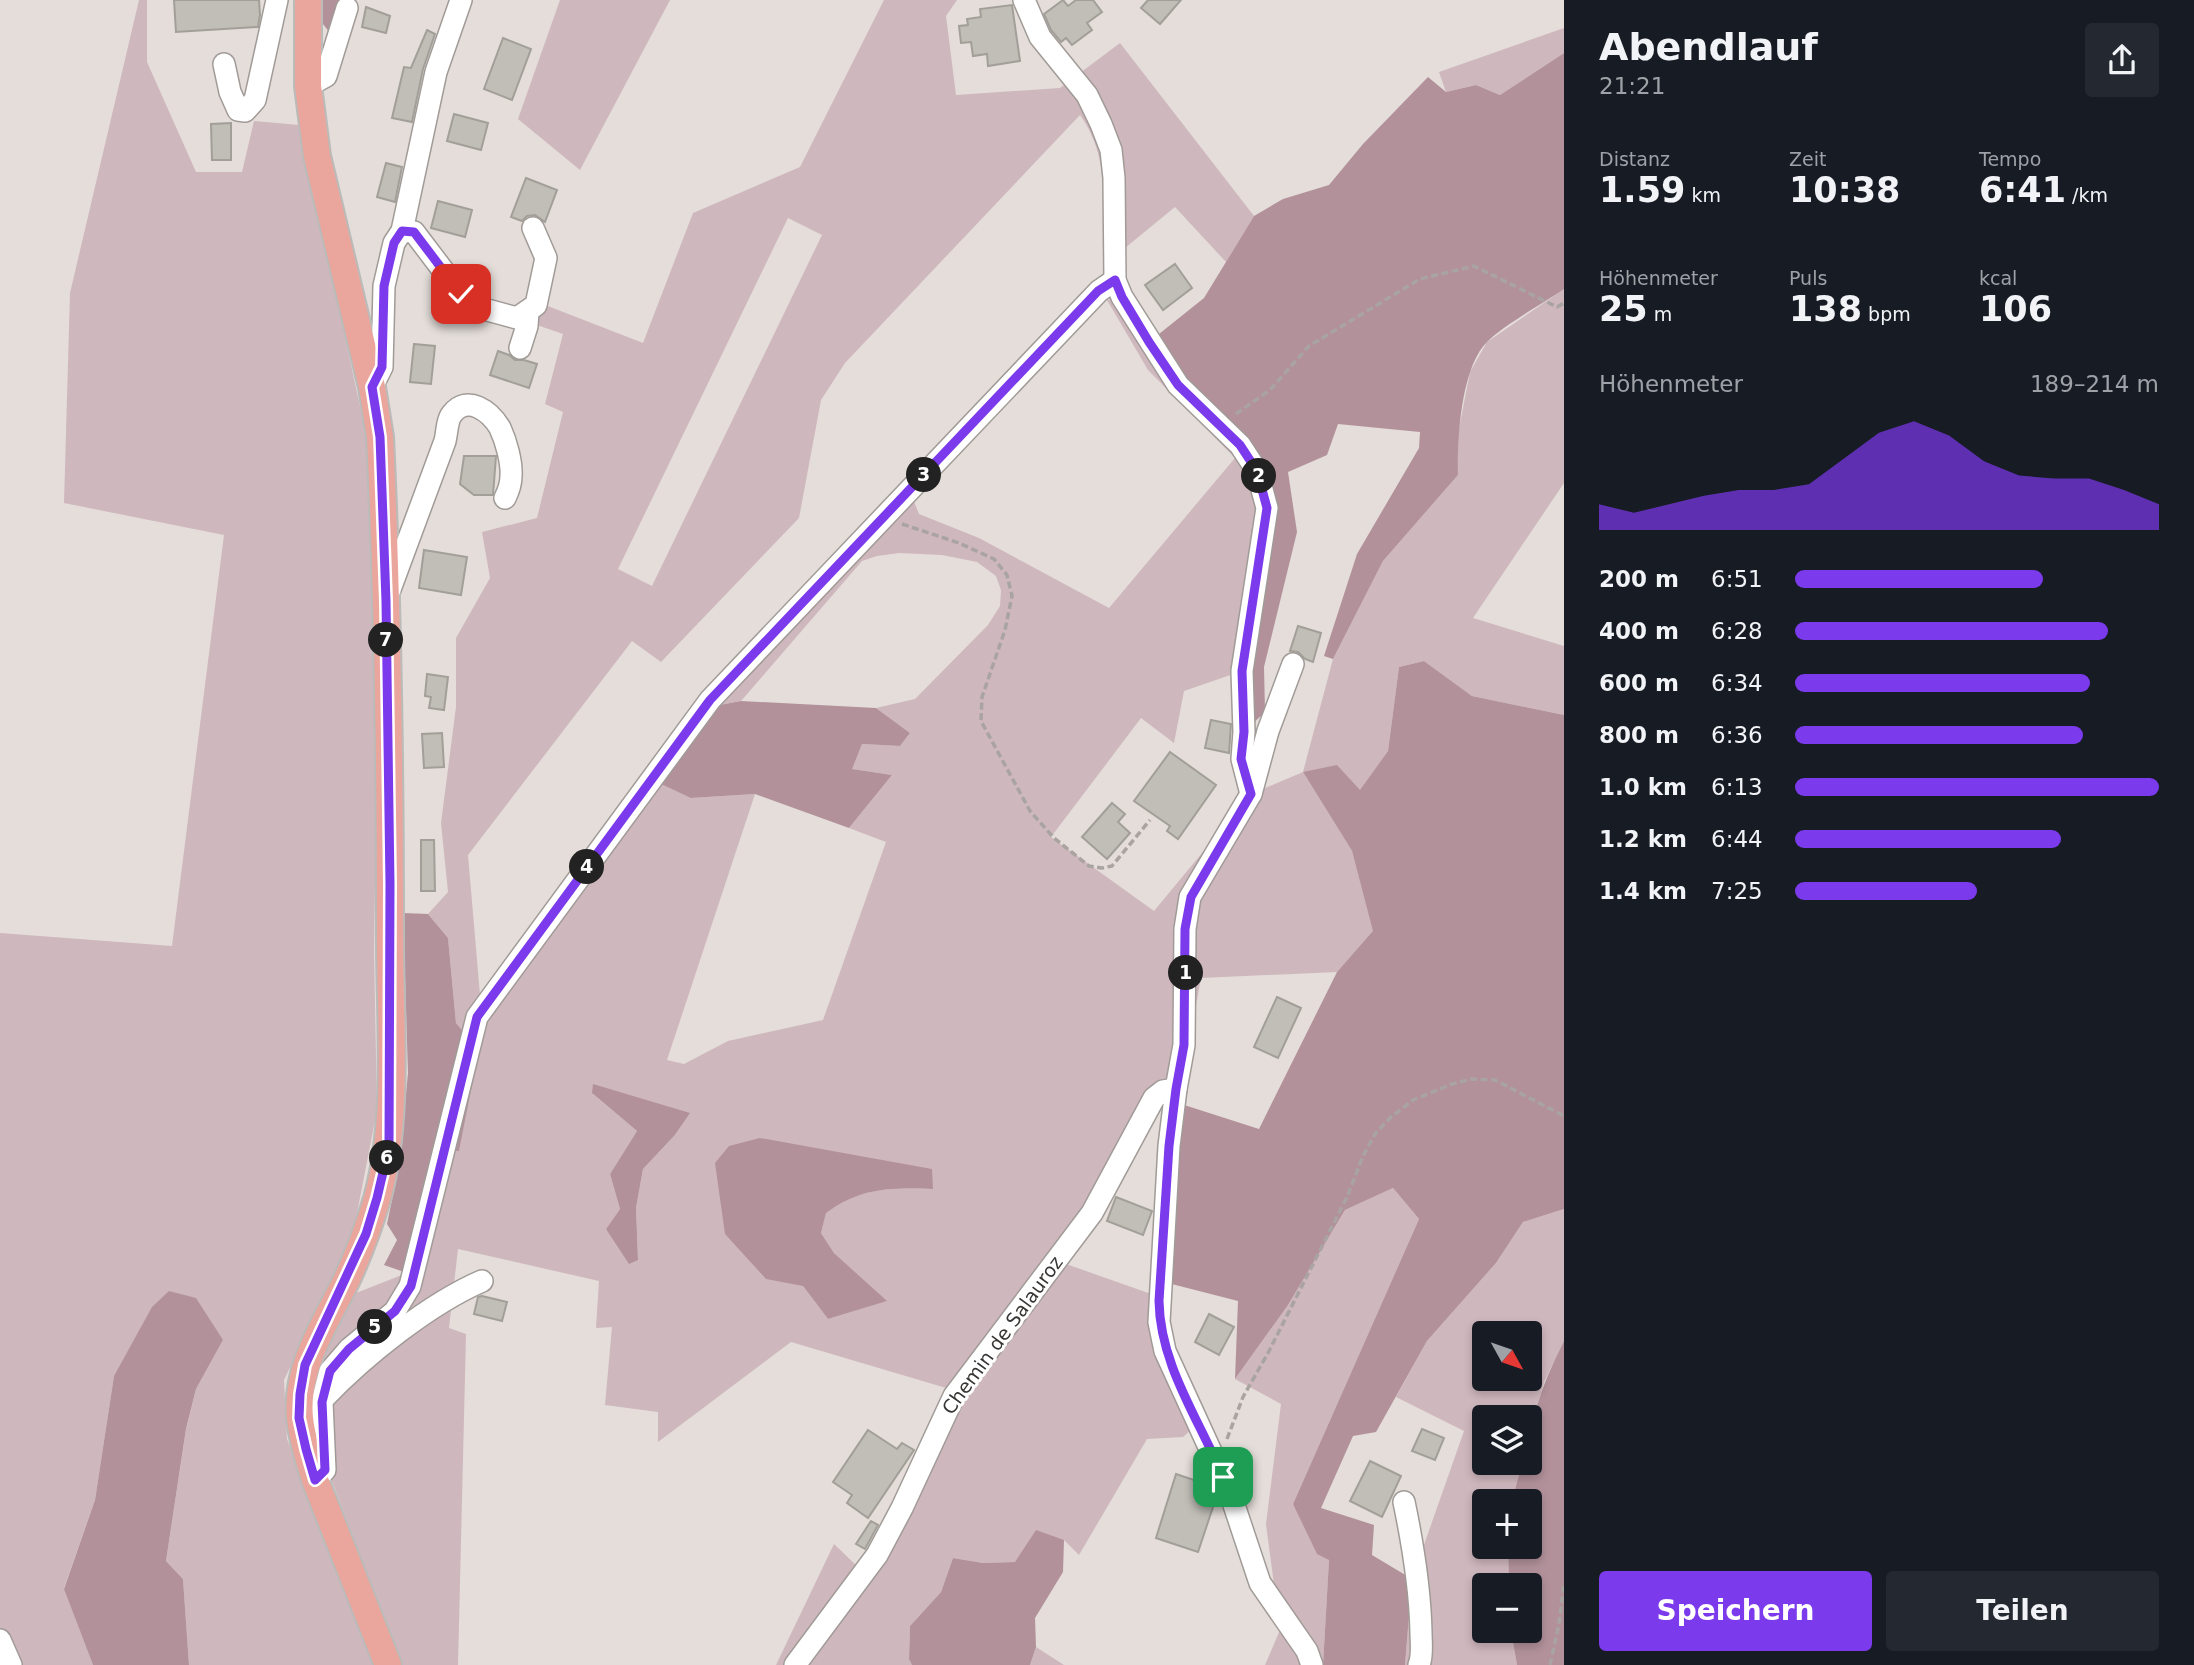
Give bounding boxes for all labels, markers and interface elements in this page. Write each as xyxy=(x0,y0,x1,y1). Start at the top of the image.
button: share xyxy=(2085,23,2159,97)
text: Abendlauf xyxy=(1599,25,1818,69)
text: 21:21 xyxy=(1599,73,1665,99)
text: Distanz xyxy=(1599,148,1670,170)
text: Zeit xyxy=(1789,148,1826,170)
text: Tempo xyxy=(1979,148,2041,170)
text: 1.59 xyxy=(1599,170,1685,210)
text: 10:38 xyxy=(1789,170,1900,210)
text: 6:41 xyxy=(1979,170,2066,210)
text: km xyxy=(1685,184,1721,206)
text: /km xyxy=(2066,184,2108,206)
pin xyxy=(431,264,491,324)
text: Höhenmeter xyxy=(1599,267,1718,289)
text: Puls xyxy=(1789,267,1827,289)
text: kcal xyxy=(1979,267,2017,289)
icon: check xyxy=(442,275,480,313)
text: 25 xyxy=(1599,289,1648,329)
text: 138 xyxy=(1789,289,1862,329)
text: 106 xyxy=(1979,289,2052,329)
text: m xyxy=(1648,303,1672,325)
text: bpm xyxy=(1862,303,1911,325)
text: Höhenmeter xyxy=(1599,371,1743,397)
text: 189–214 m xyxy=(2030,371,2159,397)
pin: 3 xyxy=(906,458,942,492)
pin: 2 xyxy=(1242,458,1276,494)
text: 3 xyxy=(917,463,930,485)
text: 2 xyxy=(1252,464,1265,486)
text: 200 m xyxy=(1599,566,1679,592)
text: 6:51 xyxy=(1711,566,1763,592)
text: 400 m xyxy=(1599,618,1679,644)
text: 6:28 xyxy=(1711,618,1763,644)
pin: 7 xyxy=(368,622,404,658)
text: 7 xyxy=(379,628,392,650)
text: 600 m xyxy=(1599,670,1679,696)
text: 6:34 xyxy=(1711,670,1763,696)
text: 800 m xyxy=(1599,722,1679,748)
text: 6:36 xyxy=(1711,722,1763,748)
text: 1.0 km xyxy=(1599,774,1687,800)
text: 6:13 xyxy=(1711,774,1763,800)
text: 1.2 km xyxy=(1599,826,1687,852)
text: 6:44 xyxy=(1711,826,1763,852)
pin: 4 xyxy=(570,850,604,884)
text: 4 xyxy=(580,855,593,877)
text: 1.4 km xyxy=(1599,878,1687,904)
text: 7:25 xyxy=(1711,878,1763,904)
pin: 1 xyxy=(1168,956,1204,990)
text: 1 xyxy=(1179,961,1192,983)
pin: 6 xyxy=(370,1140,404,1176)
text: 6 xyxy=(380,1146,393,1168)
street label: Chemin de Salauroz xyxy=(937,1252,1067,1418)
pin: 5 xyxy=(358,1310,392,1344)
text: 5 xyxy=(368,1315,381,1337)
north arrow xyxy=(1472,1321,1542,1391)
map controls xyxy=(1472,1321,1542,1643)
button: layers xyxy=(1472,1405,1542,1475)
pin xyxy=(1193,1447,1253,1507)
icon: arrive xyxy=(1204,1458,1242,1496)
button: + xyxy=(1472,1489,1542,1559)
button: Speichern xyxy=(1599,1571,1872,1651)
button: Teilen xyxy=(1886,1571,2159,1651)
button: − xyxy=(1472,1573,1542,1643)

